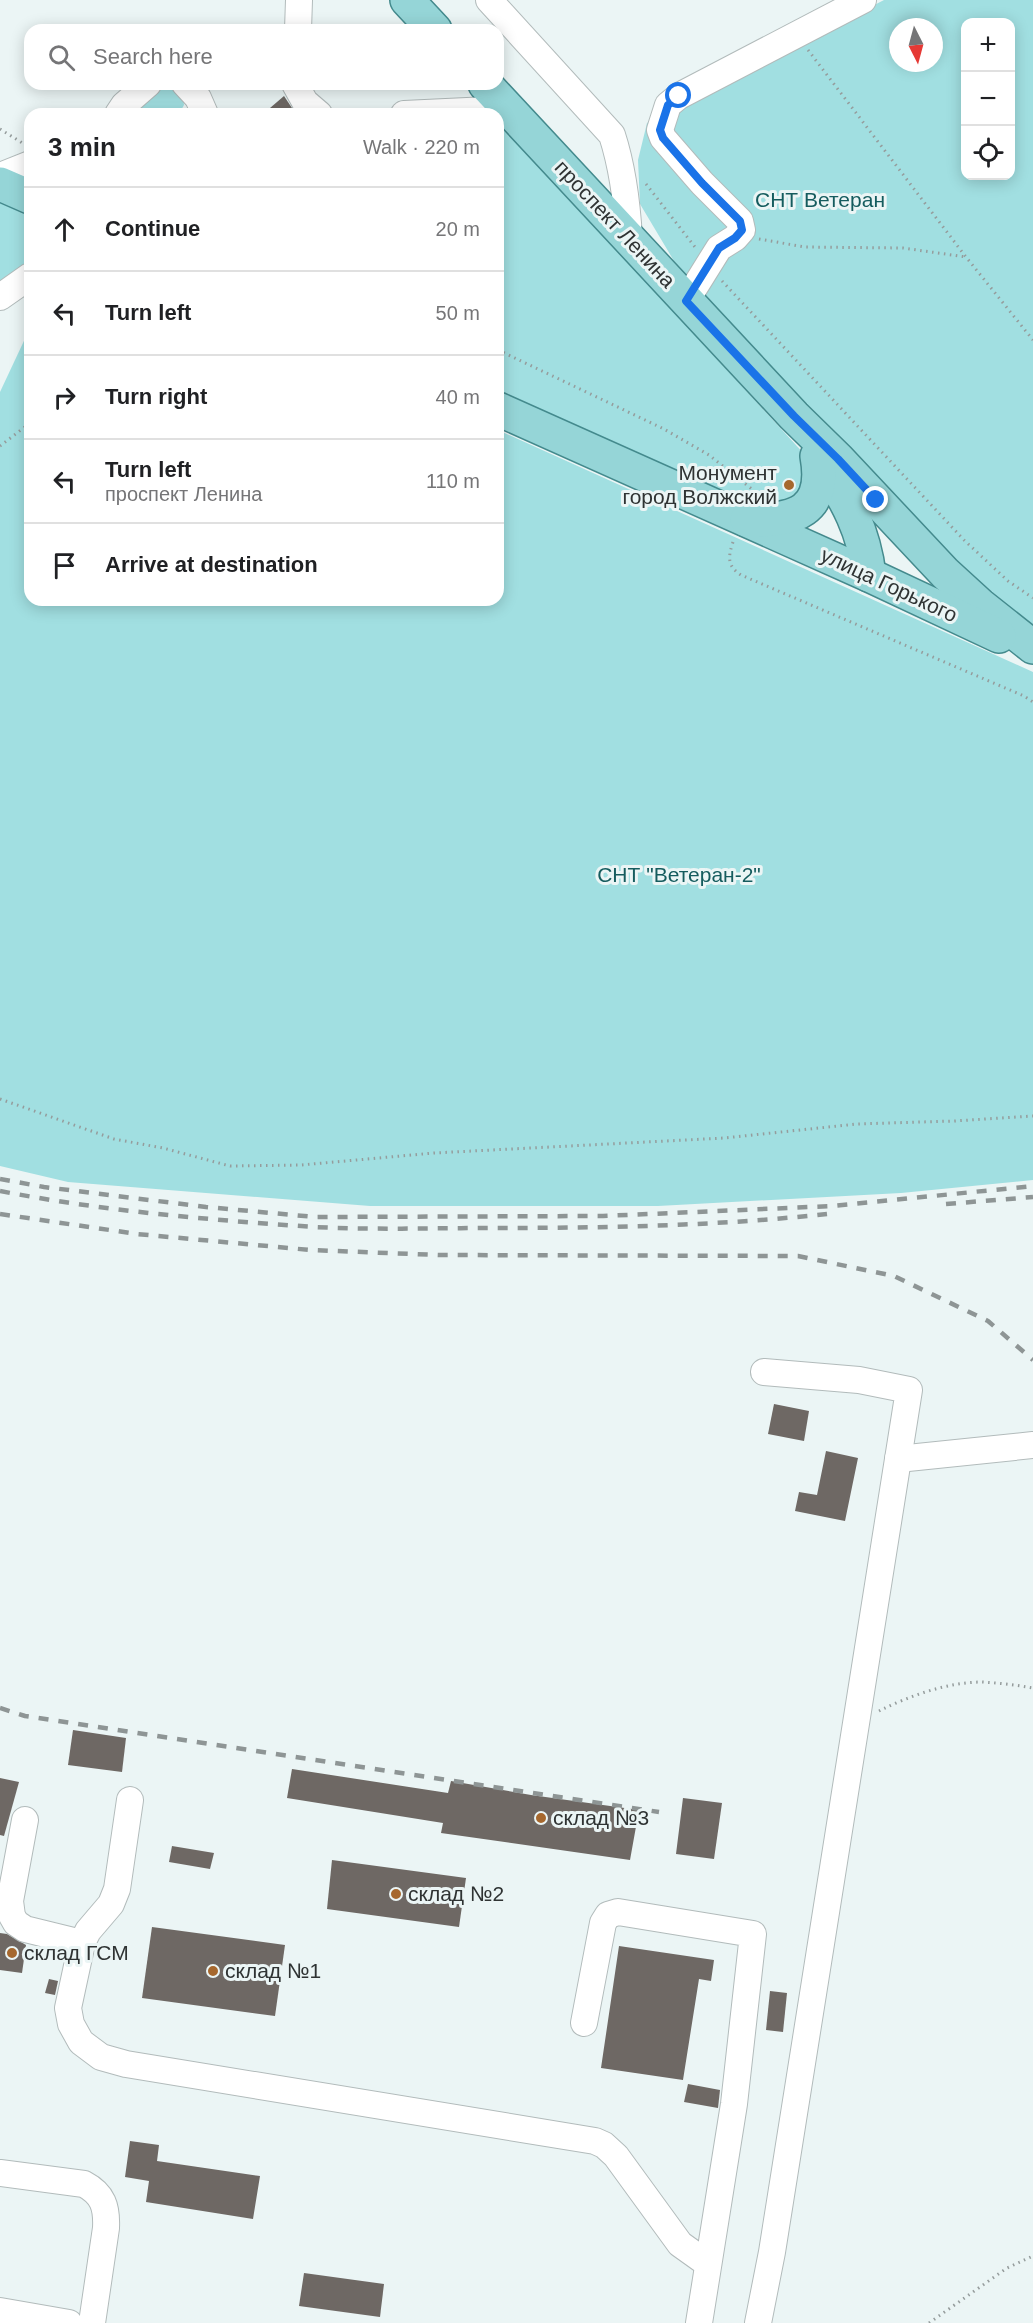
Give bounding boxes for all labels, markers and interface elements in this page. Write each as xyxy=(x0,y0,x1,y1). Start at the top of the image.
north arrow xyxy=(889,18,943,72)
map controls xyxy=(961,18,1015,180)
button: + xyxy=(961,18,1015,72)
search box xyxy=(24,24,504,90)
icon: search xyxy=(45,41,78,74)
text: Search here xyxy=(93,44,213,69)
button: − xyxy=(961,72,1015,126)
route start xyxy=(665,82,691,108)
button: locate xyxy=(961,126,1015,180)
text: 3 min xyxy=(48,132,116,162)
text: Walk · 220 m xyxy=(363,136,480,158)
street label: проспект Ленина xyxy=(551,155,680,292)
park label: СНТ Ветеран xyxy=(755,188,885,211)
icon: ahead xyxy=(48,213,81,246)
text: Continue xyxy=(105,216,200,241)
text: 20 m xyxy=(436,218,480,240)
icon: left xyxy=(48,297,81,330)
text: Turn left xyxy=(105,300,191,325)
text: 50 m xyxy=(436,302,480,324)
icon: right xyxy=(48,381,81,414)
text: Turn right xyxy=(105,384,207,409)
text: 40 m xyxy=(436,386,480,408)
text: Turn left xyxy=(105,457,191,482)
place label: Монумент город Волжский xyxy=(622,461,777,508)
icon: left xyxy=(48,465,81,498)
text: 110 m xyxy=(426,470,480,492)
marker: Монумент город Волжский xyxy=(782,478,796,492)
text: проспект Ленина xyxy=(105,483,262,505)
route end xyxy=(862,486,888,512)
street label: улица Горького xyxy=(817,543,961,626)
icon: arrive xyxy=(48,549,81,582)
text: Arrive at destination xyxy=(105,552,318,577)
park label: СНТ "Ветеран-2" xyxy=(597,863,761,886)
place label: склад №3 xyxy=(553,1806,649,1829)
marker: склад №3 xyxy=(534,1811,548,1825)
place label: склад №2 xyxy=(408,1882,504,1905)
marker: склад №2 xyxy=(389,1887,403,1901)
place label: склад ГСМ xyxy=(24,1941,129,1964)
marker: склад ГСМ xyxy=(5,1946,19,1960)
place label: склад №1 xyxy=(225,1959,321,1982)
marker: склад №1 xyxy=(206,1964,220,1978)

